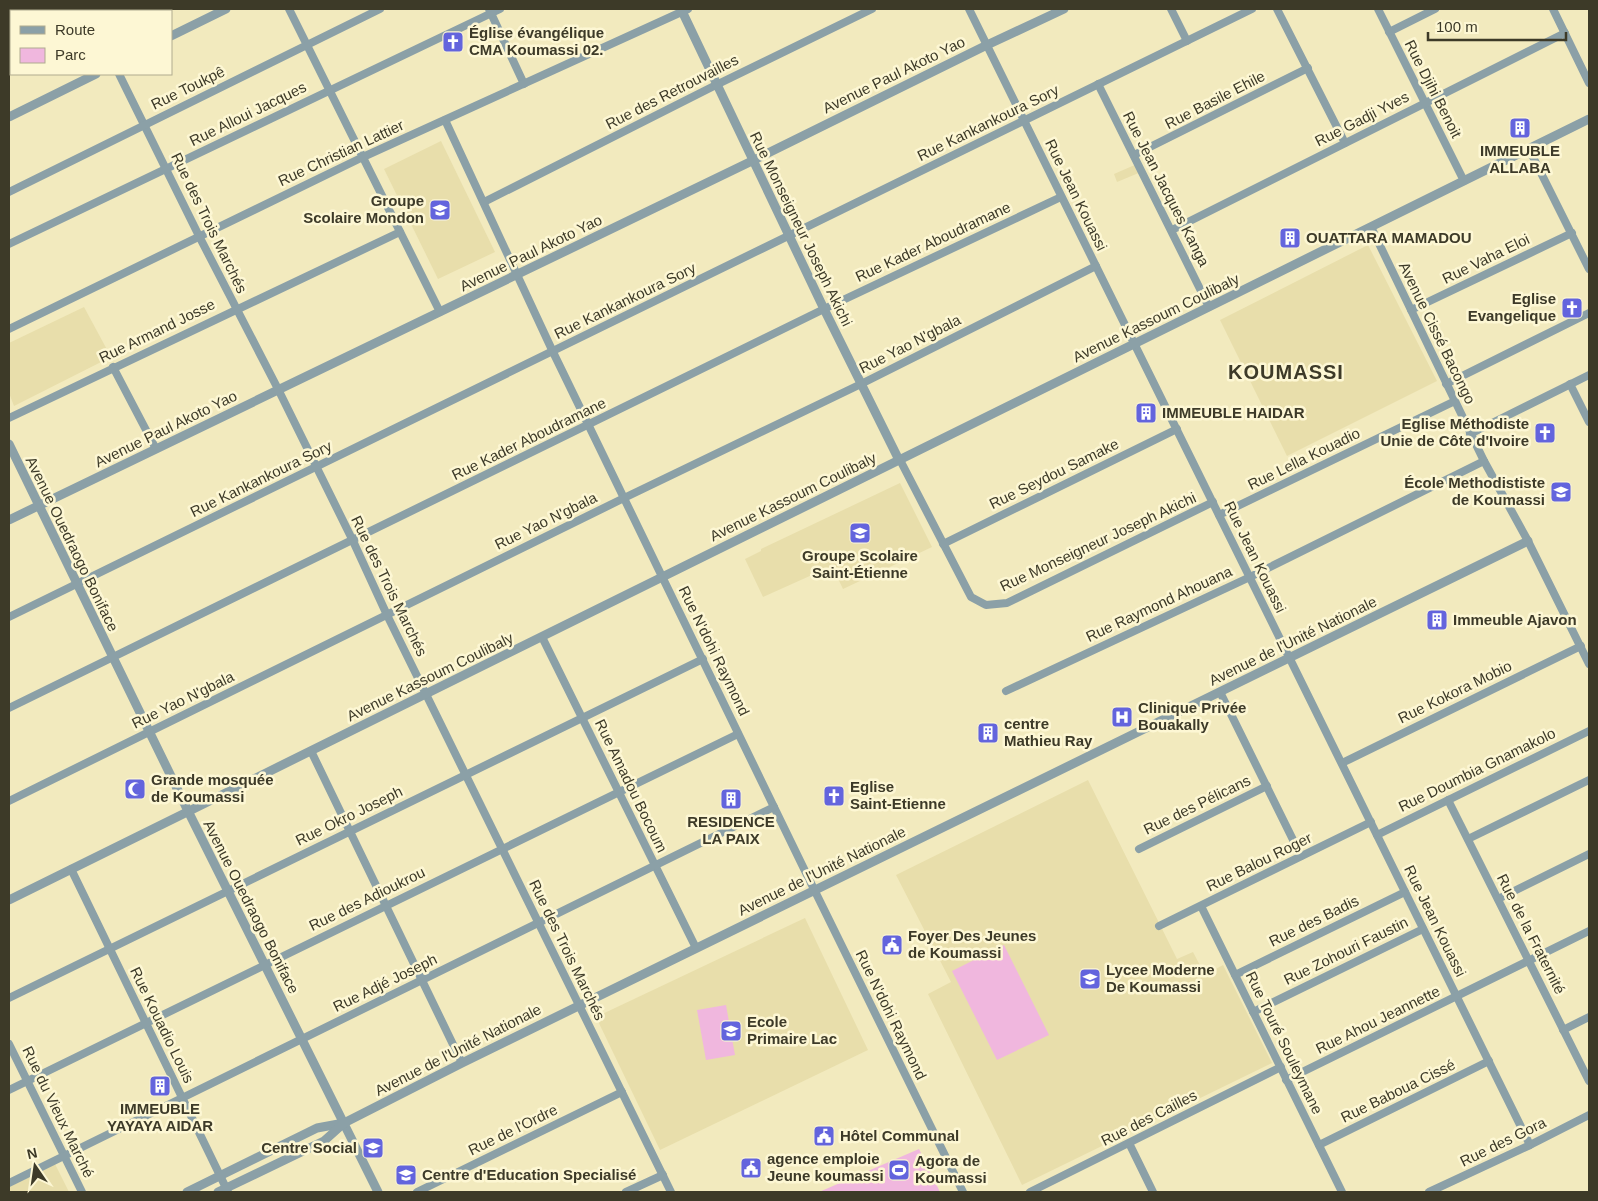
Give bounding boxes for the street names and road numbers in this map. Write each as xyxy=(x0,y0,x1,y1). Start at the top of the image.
street label: Avenue Paul Akoto Yao xyxy=(820,33,968,116)
street label: Rue Djihi Benoit xyxy=(1401,37,1466,141)
street label: Rue des Retrouvailles xyxy=(603,51,741,132)
street label: Rue Toukpê xyxy=(148,62,227,113)
street label: Rue Basile Ehile xyxy=(1162,67,1268,132)
street label: Rue Alloui Jacques xyxy=(187,78,309,149)
street label: Rue Kankankoura Sory xyxy=(914,81,1062,164)
street label: Rue Gadji Yves xyxy=(1312,88,1412,150)
street label: Rue Jean Jacques Kanga xyxy=(1120,108,1213,270)
street label: Rue Christian Lattier xyxy=(275,116,406,189)
street label: Rue Monseigneur Joseph Akichi xyxy=(747,129,856,329)
street label: Rue Jean Kouassi xyxy=(1042,136,1111,253)
street label: Rue des Trois Marchés xyxy=(168,150,251,296)
street label: Rue Kader Aboudramane xyxy=(852,198,1013,285)
street label: Avenue Paul Akoto Yao xyxy=(457,211,605,294)
street label: Rue Vaha Eloi xyxy=(1439,230,1532,287)
street label: Rue Kankankoura Sory xyxy=(551,259,699,342)
street label: Avenue Cissé Bacongo xyxy=(1396,259,1479,406)
street label: Avenue Kassoum Coulibaly xyxy=(1070,270,1242,365)
street label: Rue Armand Josse xyxy=(96,295,217,366)
street label: Rue Yao N'gbala xyxy=(856,310,964,376)
street label: Avenue Paul Akoto Yao xyxy=(92,387,240,470)
street label: Rue Kader Aboudramane xyxy=(449,394,609,483)
street label: Rue Lella Kouadio xyxy=(1245,424,1363,493)
street label: Rue Seydou Samake xyxy=(986,435,1121,512)
street label: Rue Kankankoura Sory xyxy=(187,437,335,520)
street label: Avenue Kassoum Coulibaly xyxy=(707,449,879,544)
street label: Avenue Ouedraogo Boniface xyxy=(23,454,122,634)
street label: Rue Yao N'gbala xyxy=(492,488,600,553)
street label: Rue Monseigneur Joseph Akichi xyxy=(997,489,1198,595)
street label: Rue Jean Kouassi xyxy=(1221,498,1290,615)
street label: Rue des Trois Marchés xyxy=(348,513,431,659)
street label: Rue Raymond Ahouana xyxy=(1083,562,1235,645)
street label: Rue N'dohi Raymond xyxy=(676,583,753,718)
street label: Avenue de l'Unité Nationale xyxy=(1206,592,1379,689)
street label: Avenue Kassoum Coulibaly xyxy=(344,629,516,724)
street label: Rue Kokora Mobio xyxy=(1395,657,1514,726)
street label: Rue Yao N'gbala xyxy=(129,667,237,732)
street label: Rue Amadou Bocoum xyxy=(592,716,671,855)
street label: Rue Doumbia Gnamakolo xyxy=(1395,724,1558,815)
street label: Rue des Pélicans xyxy=(1141,771,1253,838)
street label: Rue Okro Joseph xyxy=(293,782,405,849)
street label: Avenue Ouedraogo Boniface xyxy=(200,817,303,996)
street label: Avenue de l'Unité Nationale xyxy=(735,822,908,919)
street label: Rue Balou Roger xyxy=(1203,829,1314,894)
street label: Rue Jean Kouassi xyxy=(1401,862,1470,979)
street label: Rue des Adioukrou xyxy=(306,863,427,934)
street label: Rue de la Fraternité xyxy=(1494,871,1569,997)
street label: Rue des Trois Marchés xyxy=(526,877,609,1023)
street label: Rue des Badis xyxy=(1266,892,1361,950)
street label: Rue Zohouri Faustin xyxy=(1281,913,1411,988)
street label: Rue N'dohi Raymond xyxy=(853,947,930,1082)
street label: Rue Adjé Joseph xyxy=(330,950,439,1015)
street label: Rue Kouadio Louis xyxy=(127,964,198,1085)
street label: Rue Touré Souleymane xyxy=(1243,969,1326,1117)
street label: Rue Ahou Jeannette xyxy=(1313,982,1443,1057)
street label: Avenue de l'Unité Nationale xyxy=(372,1000,544,1099)
street label: Rue du Vieux Marché xyxy=(19,1043,98,1180)
street label: Rue Baboua Cissé xyxy=(1338,1055,1458,1126)
street label: Rue des Cailles xyxy=(1098,1086,1199,1149)
street label: Rue de l'Ordre xyxy=(465,1101,560,1158)
street label: Rue des Gora xyxy=(1457,1113,1549,1170)

